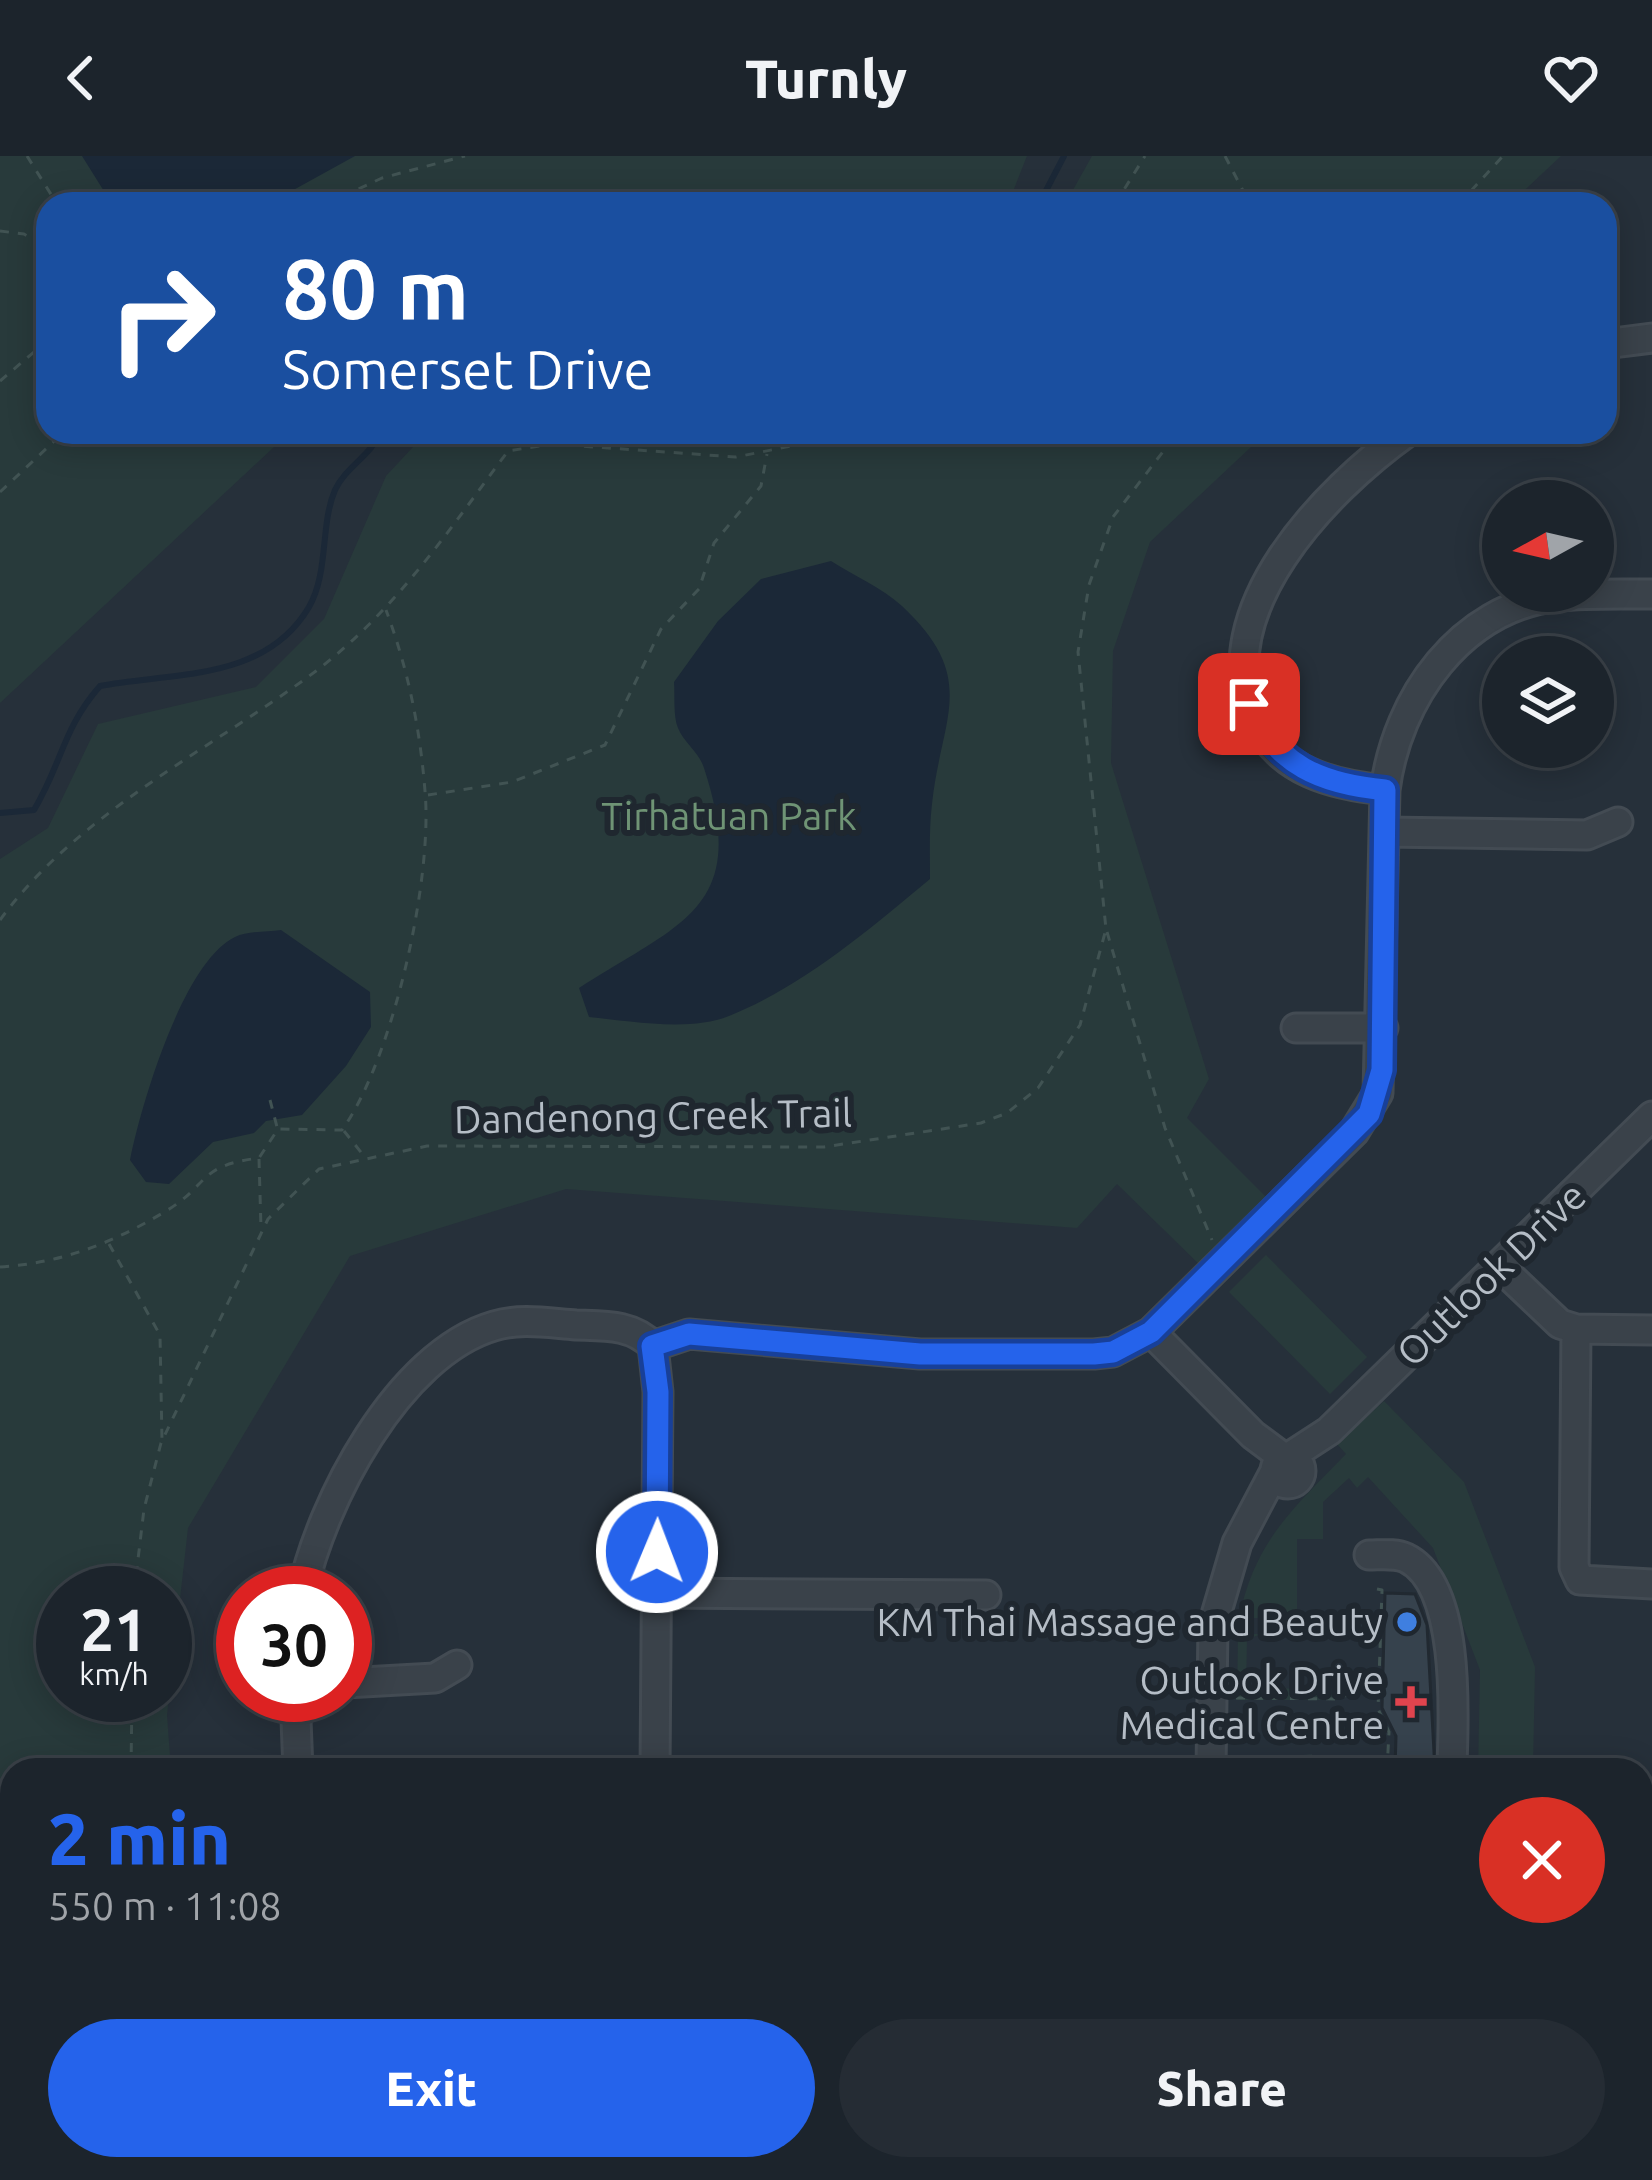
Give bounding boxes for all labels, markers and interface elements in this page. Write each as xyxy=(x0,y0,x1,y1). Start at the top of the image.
icon: back xyxy=(48,45,114,111)
icon: heart xyxy=(1538,45,1604,111)
text: Turnly xyxy=(745,48,907,108)
icon: right xyxy=(84,240,240,396)
text: 80 m xyxy=(282,241,469,335)
text: Somerset Drive xyxy=(282,339,653,399)
north arrow xyxy=(1482,480,1614,612)
map controls xyxy=(1482,480,1614,768)
button: layers xyxy=(1482,636,1614,768)
pin xyxy=(1198,653,1300,755)
icon: arrive xyxy=(1216,671,1282,737)
park label: Tirhatuan Park xyxy=(601,794,857,837)
street label: Dandenong Creek Trail xyxy=(454,1091,852,1140)
street label: Outlook Drive xyxy=(1388,1173,1594,1374)
position arrow xyxy=(594,1489,720,1615)
speed limit sign: 30 xyxy=(216,1566,372,1722)
text: 21 xyxy=(80,1595,148,1662)
place label: KM Thai Massage and Beauty xyxy=(876,1600,1383,1643)
marker: KM Thai Massage and Beauty xyxy=(1394,1609,1420,1635)
text: km/h xyxy=(79,1657,149,1691)
place label: Outlook Drive Medical Centre xyxy=(1120,1658,1384,1746)
marker: Outlook Drive Medical Centre xyxy=(1395,1686,1427,1718)
button: close xyxy=(1479,1797,1605,1923)
text: 2 min xyxy=(48,1798,231,1879)
text: 550 m · 11:08 xyxy=(48,1884,282,1927)
button: Exit xyxy=(48,2019,815,2157)
button: Share xyxy=(839,2019,1605,2157)

